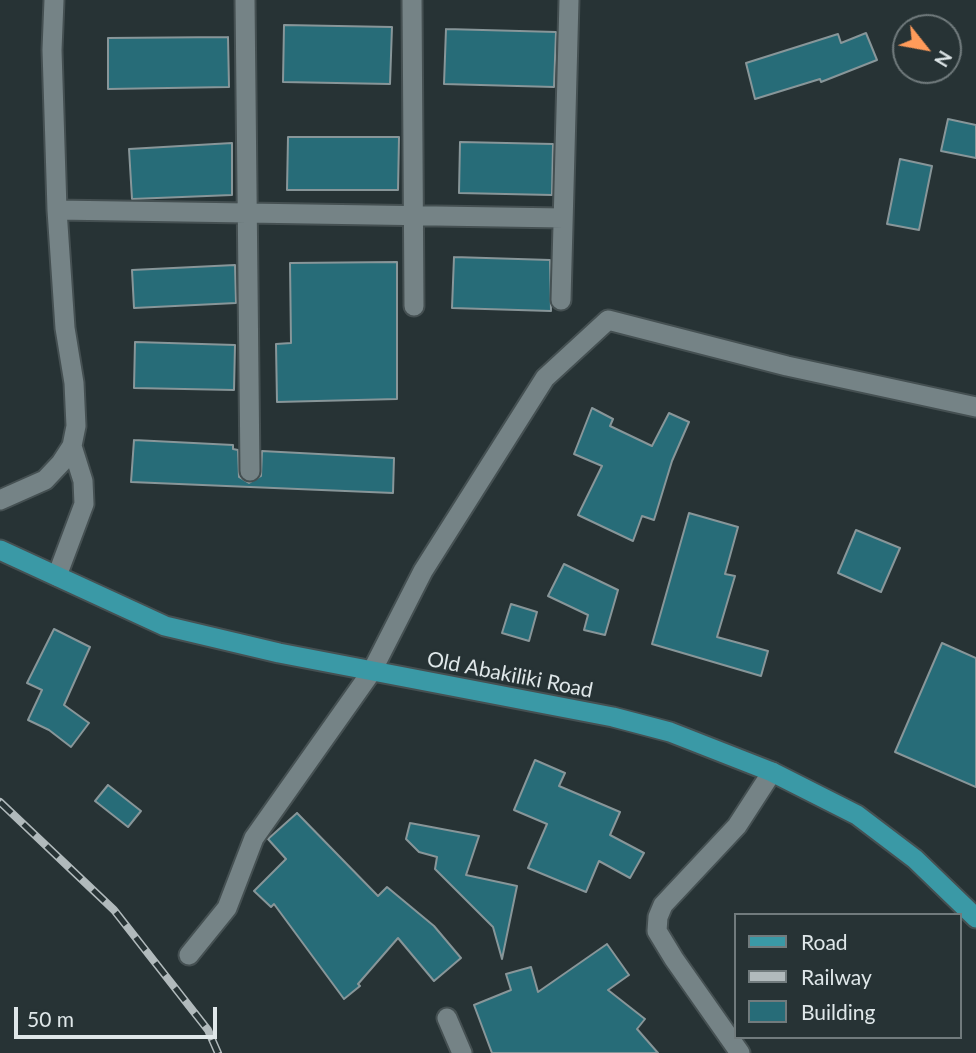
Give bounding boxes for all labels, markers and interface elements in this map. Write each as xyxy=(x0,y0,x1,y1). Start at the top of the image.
north arrow xyxy=(892,14,962,84)
text: N xyxy=(930,47,957,71)
street label: Old Abakiliki Road xyxy=(425,647,595,703)
legend xyxy=(734,913,962,1039)
text: Road xyxy=(801,929,848,954)
text: Railway xyxy=(801,964,872,989)
scale bar xyxy=(18,993,220,1038)
text: Building xyxy=(801,999,876,1024)
text: 50 m xyxy=(27,1006,74,1031)

